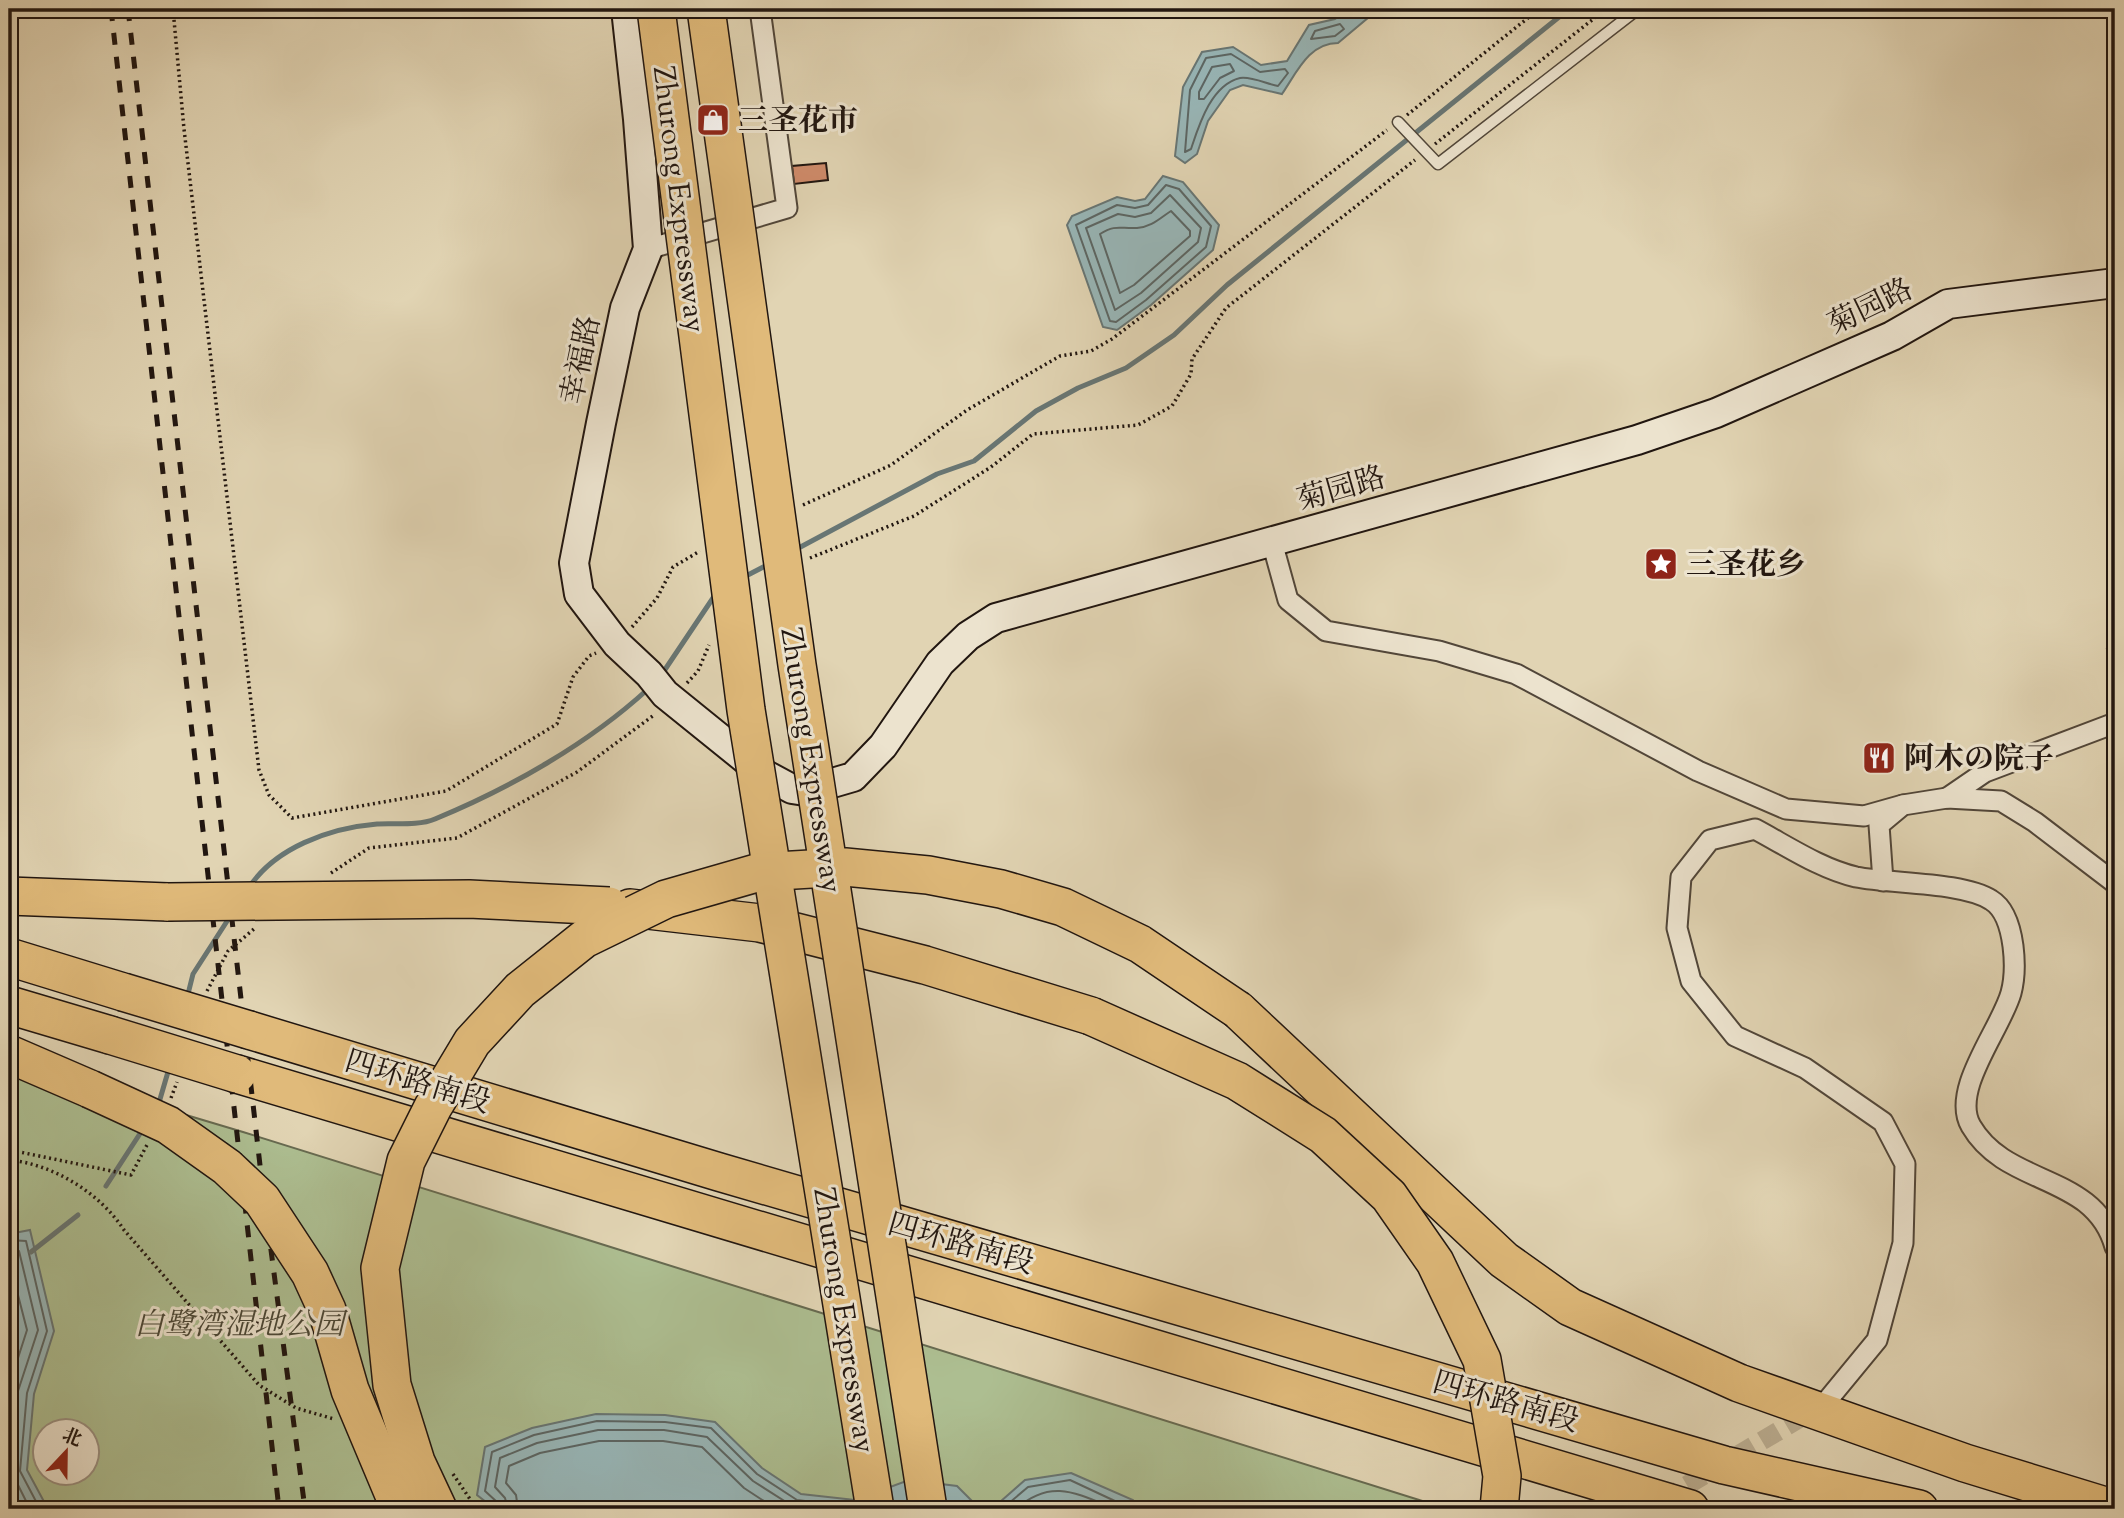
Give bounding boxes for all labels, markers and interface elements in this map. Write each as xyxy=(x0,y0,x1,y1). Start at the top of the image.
street label: Zhurong Expressway xyxy=(640,64,715,335)
shop icon: 三圣花市 xyxy=(694,101,732,139)
place label: 三圣花市 xyxy=(738,101,858,144)
street label: 菊园路 xyxy=(1821,269,1921,347)
street label: 幸福路 xyxy=(552,312,613,409)
street label: 菊园路 xyxy=(1293,457,1391,523)
place icon: 三圣花乡 xyxy=(1642,545,1680,583)
place label: 三圣花乡 xyxy=(1686,545,1806,588)
street label: Zhurong Expressway xyxy=(767,625,852,896)
restaurant icon: 阿木の院子 xyxy=(1860,739,1898,777)
place label: 阿木の院子 xyxy=(1904,739,2054,782)
street label: 四环路南段 xyxy=(339,1041,495,1126)
street label: Zhurong Expressway xyxy=(800,1185,885,1456)
street label: 四环路南段 xyxy=(882,1204,1038,1287)
park label: 白鹭湾湿地公园 xyxy=(134,1305,348,1348)
street label: 四环路南段 xyxy=(1427,1362,1583,1445)
north arrow xyxy=(32,1416,102,1486)
text: 北 xyxy=(58,1422,85,1455)

